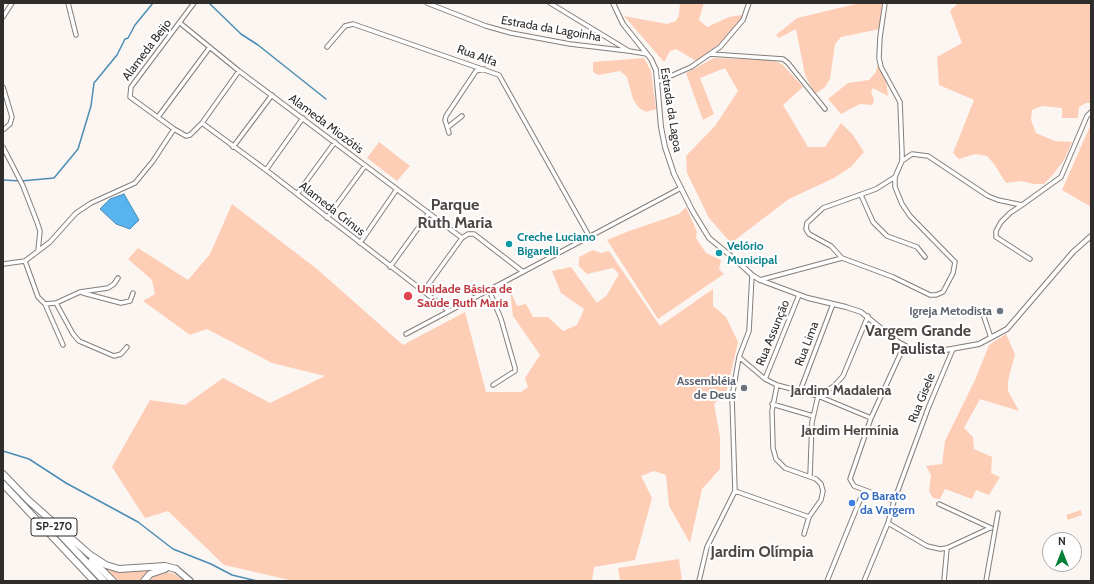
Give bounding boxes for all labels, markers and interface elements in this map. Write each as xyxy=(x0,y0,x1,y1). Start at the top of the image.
street label: Estrada da Lagoinha xyxy=(500,13,602,45)
street label: Alameda Beijo xyxy=(119,17,175,83)
street label: Rua Alfa xyxy=(455,42,499,70)
street label: Estrada da Lagoa xyxy=(657,67,685,153)
street label: Alameda Miozótis xyxy=(286,91,366,157)
street label: Alameda Crinus xyxy=(296,179,368,239)
district label: Parque Ruth Maria xyxy=(418,195,492,233)
place label: Creche Luciano Bigarelli xyxy=(517,230,596,258)
marker: Creche Luciano Bigarelli xyxy=(504,239,514,249)
place label: Velório Municipal xyxy=(727,239,777,267)
marker: Velório Municipal xyxy=(714,248,724,258)
place label: Unidade Básica de Saúde Ruth Maria xyxy=(417,282,512,310)
marker: Unidade Básica de Saúde Ruth Maria xyxy=(402,290,414,302)
street label: Rua Assunção xyxy=(753,298,793,368)
place label: Igreja Metodista xyxy=(909,304,992,318)
marker: Igreja Metodista xyxy=(995,306,1005,316)
street label: Rua Lima xyxy=(792,320,822,368)
district label: Vargem Grande Paulista xyxy=(865,321,971,359)
street label: Rua Gisele xyxy=(906,371,938,425)
place label: Assembléia de Deus xyxy=(677,374,736,402)
marker: Assembléia de Deus xyxy=(739,383,749,393)
district label: Jardim Madalena xyxy=(791,383,891,399)
district label: Jardim Hermínia xyxy=(801,423,899,439)
place label: O Barato da Vargem xyxy=(860,489,915,517)
marker: O Barato da Vargem xyxy=(847,498,857,508)
road number: SP-270 xyxy=(31,518,77,536)
north arrow xyxy=(1042,532,1082,572)
text: N xyxy=(1058,534,1066,548)
district label: Jardim Olímpia xyxy=(711,542,813,562)

